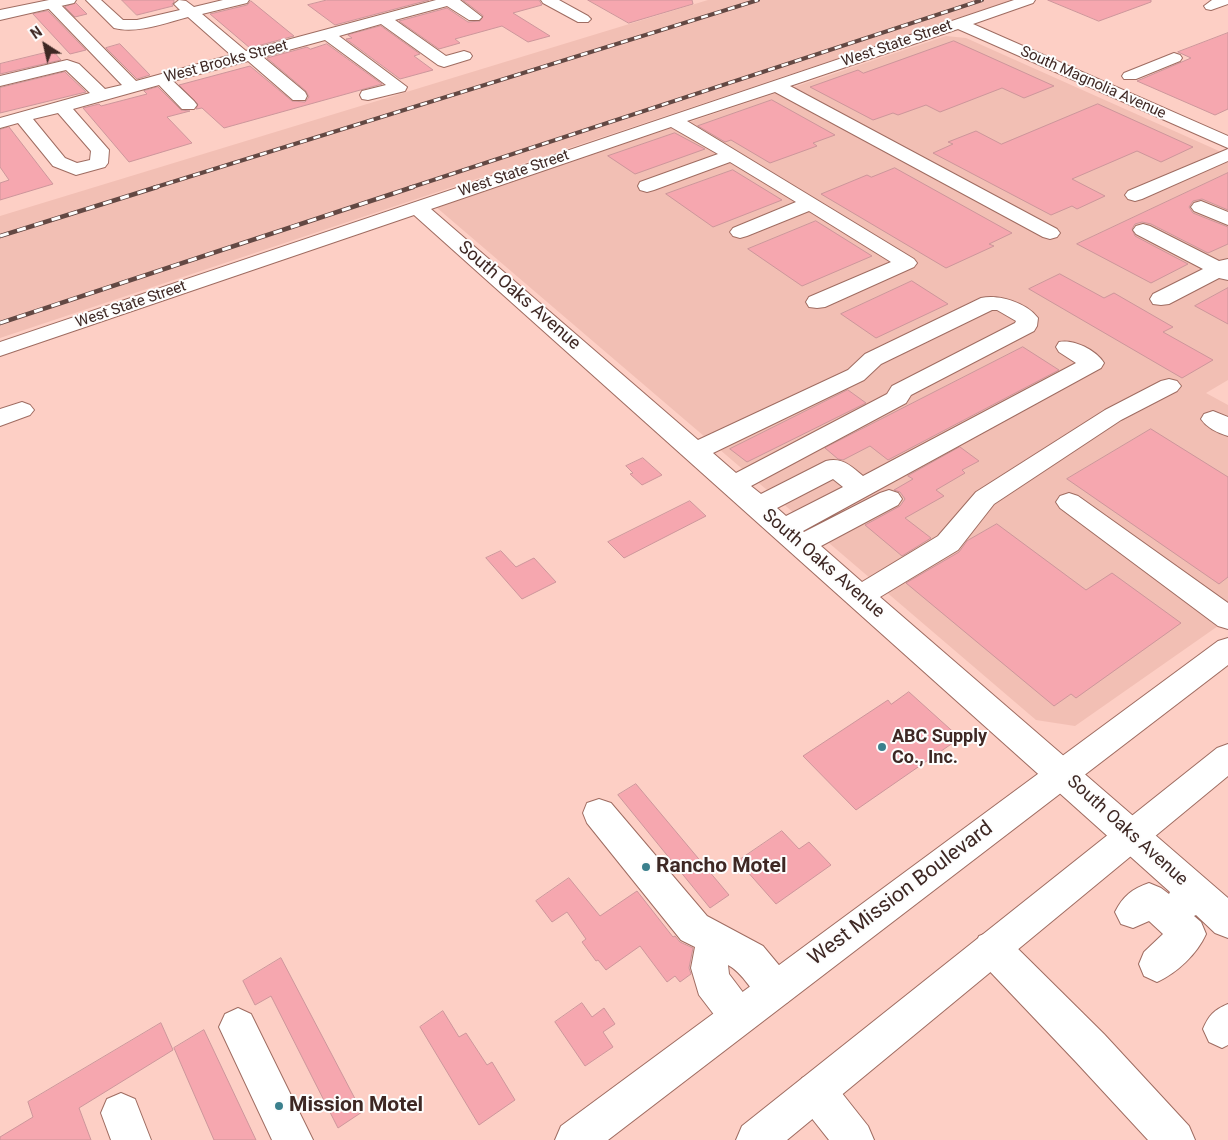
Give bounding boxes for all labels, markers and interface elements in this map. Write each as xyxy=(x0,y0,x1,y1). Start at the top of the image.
street label: West State Street xyxy=(839,17,955,71)
north arrow xyxy=(20,20,70,70)
text: N xyxy=(28,23,45,42)
street label: West Brooks Street xyxy=(162,37,290,87)
street label: South Magnolia Avenue xyxy=(1017,43,1169,123)
street label: West State Street xyxy=(456,147,572,201)
street label: South Oaks Avenue xyxy=(453,237,585,355)
street label: West State Street xyxy=(73,278,189,332)
street label: South Oaks Avenue xyxy=(757,505,889,623)
place label: ABC Supply Co., Inc. xyxy=(892,726,987,769)
marker: ABC Supply Co., Inc. xyxy=(876,741,888,753)
street label: South Oaks Avenue xyxy=(1062,771,1192,891)
street label: West Mission Boulevard xyxy=(804,816,998,972)
place label: Rancho Motel xyxy=(656,854,786,880)
marker: Rancho Motel xyxy=(640,861,652,873)
place label: Mission Motel xyxy=(289,1093,423,1119)
marker: Mission Motel xyxy=(273,1100,285,1112)

